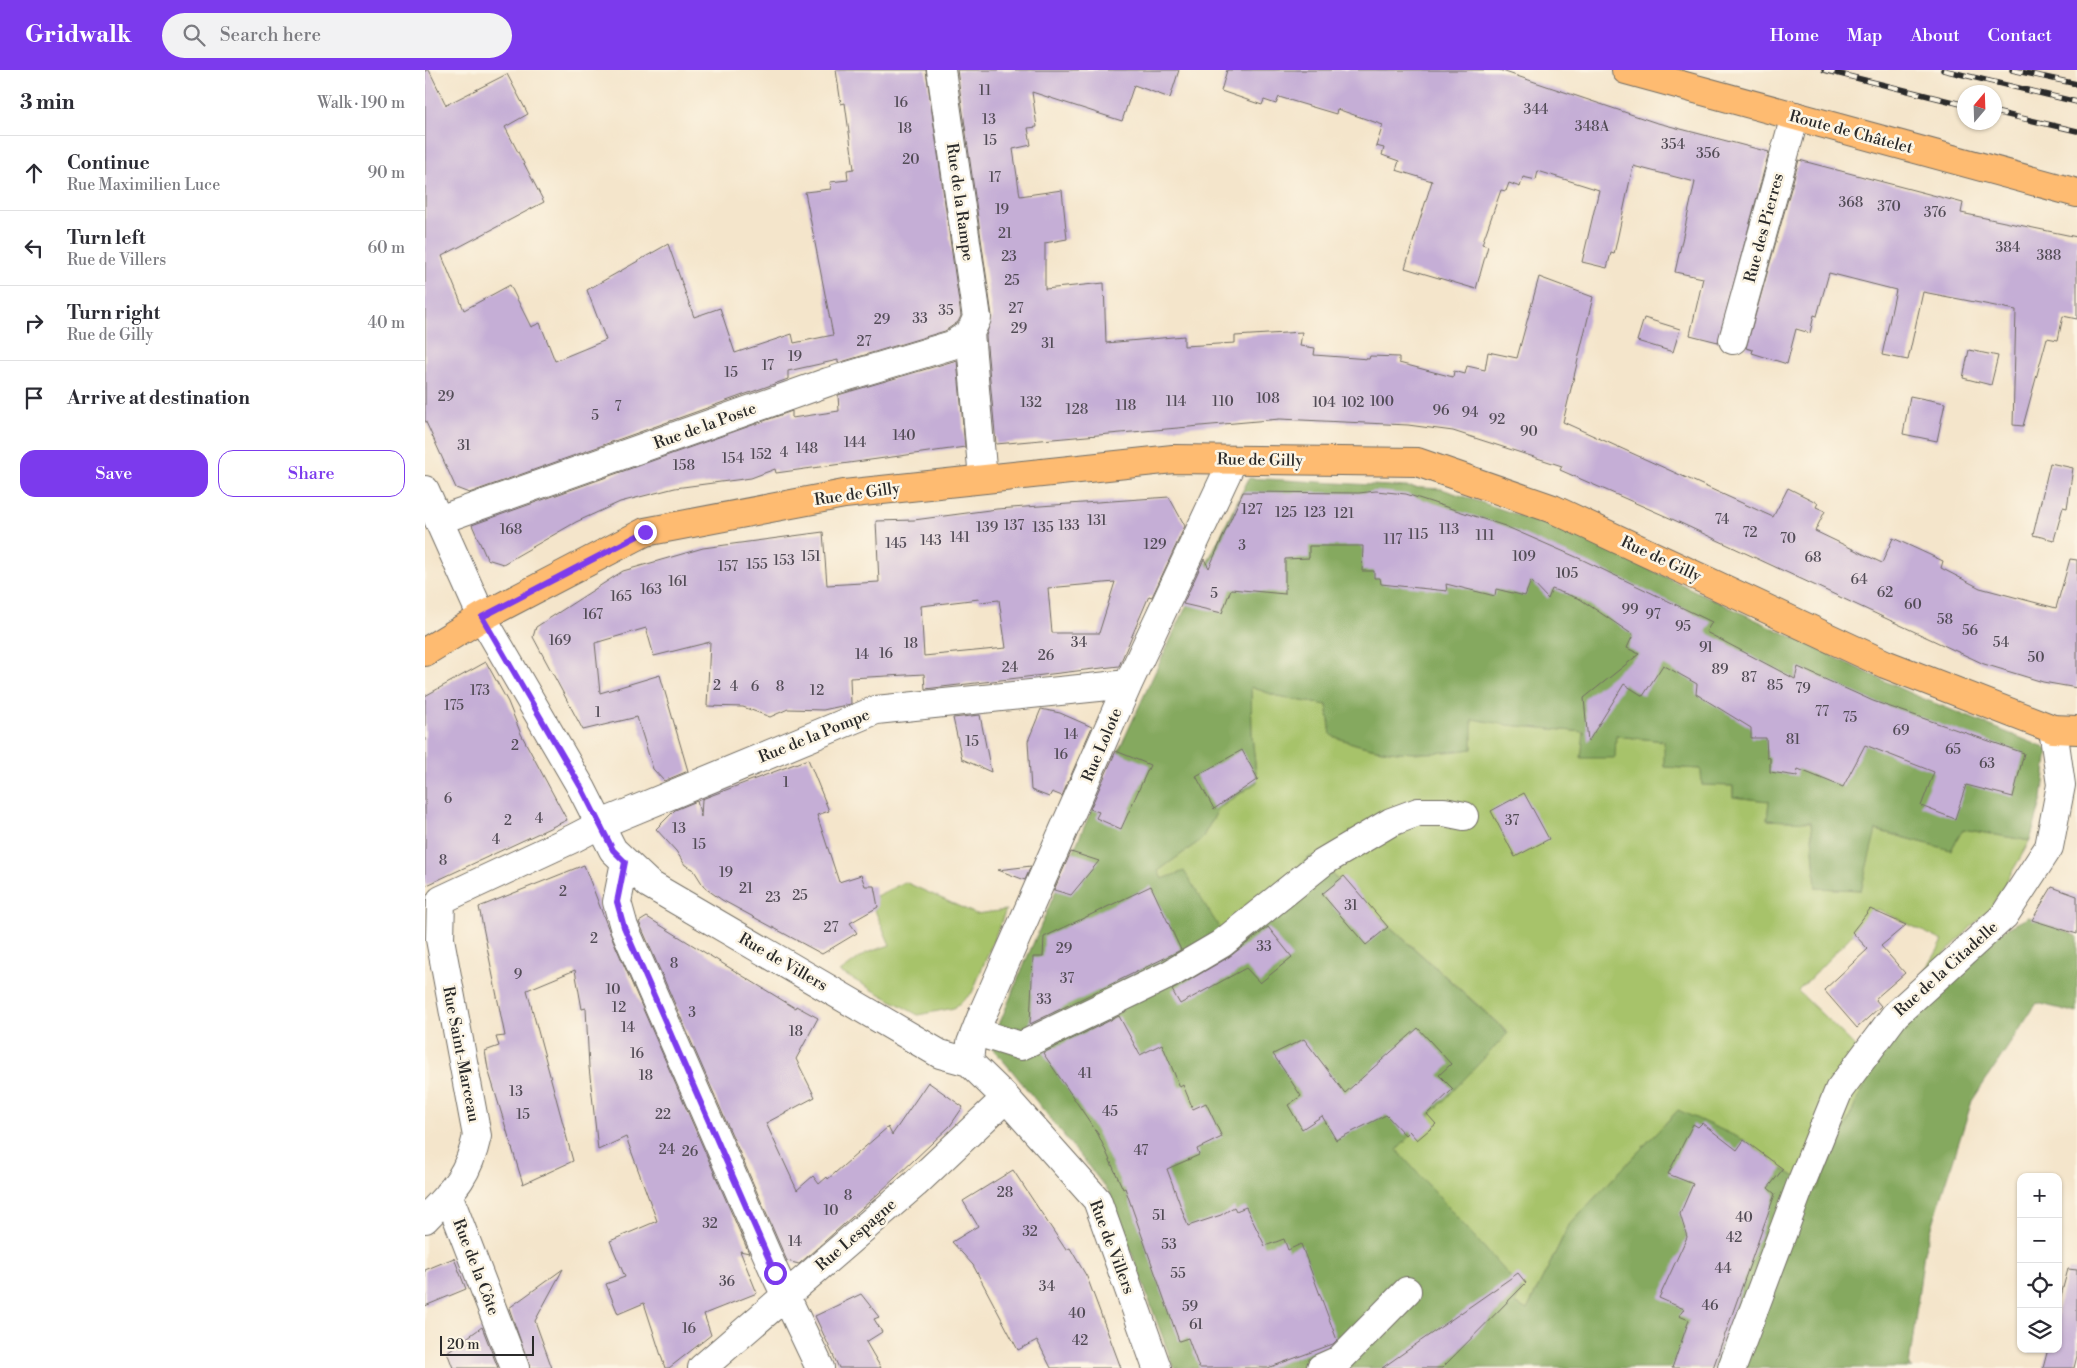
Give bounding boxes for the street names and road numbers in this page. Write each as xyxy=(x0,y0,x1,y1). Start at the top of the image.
street label: Route de Châtelet xyxy=(1787,106,1915,158)
street label: Rue de la Rampe xyxy=(942,142,978,262)
street label: Rue des Pierres xyxy=(1740,171,1788,285)
street label: Rue de la Poste xyxy=(651,398,759,454)
street label: Rue de Gilly xyxy=(1217,449,1304,471)
street label: Rue de Gilly xyxy=(813,478,901,510)
street label: Rue de Gilly xyxy=(1618,532,1705,586)
street label: Rue de la Pompe xyxy=(755,705,873,767)
street label: Rue Lolote xyxy=(1077,705,1127,785)
street label: Rue de la Citadelle xyxy=(1890,917,2002,1021)
street label: Rue de Villers xyxy=(735,929,831,995)
street label: Rue Saint-Marceau xyxy=(438,984,484,1124)
street label: Rue Lespagne xyxy=(812,1194,900,1276)
street label: Rue de Villers xyxy=(1085,1197,1139,1297)
street label: Rue de la Côte xyxy=(448,1216,504,1318)

